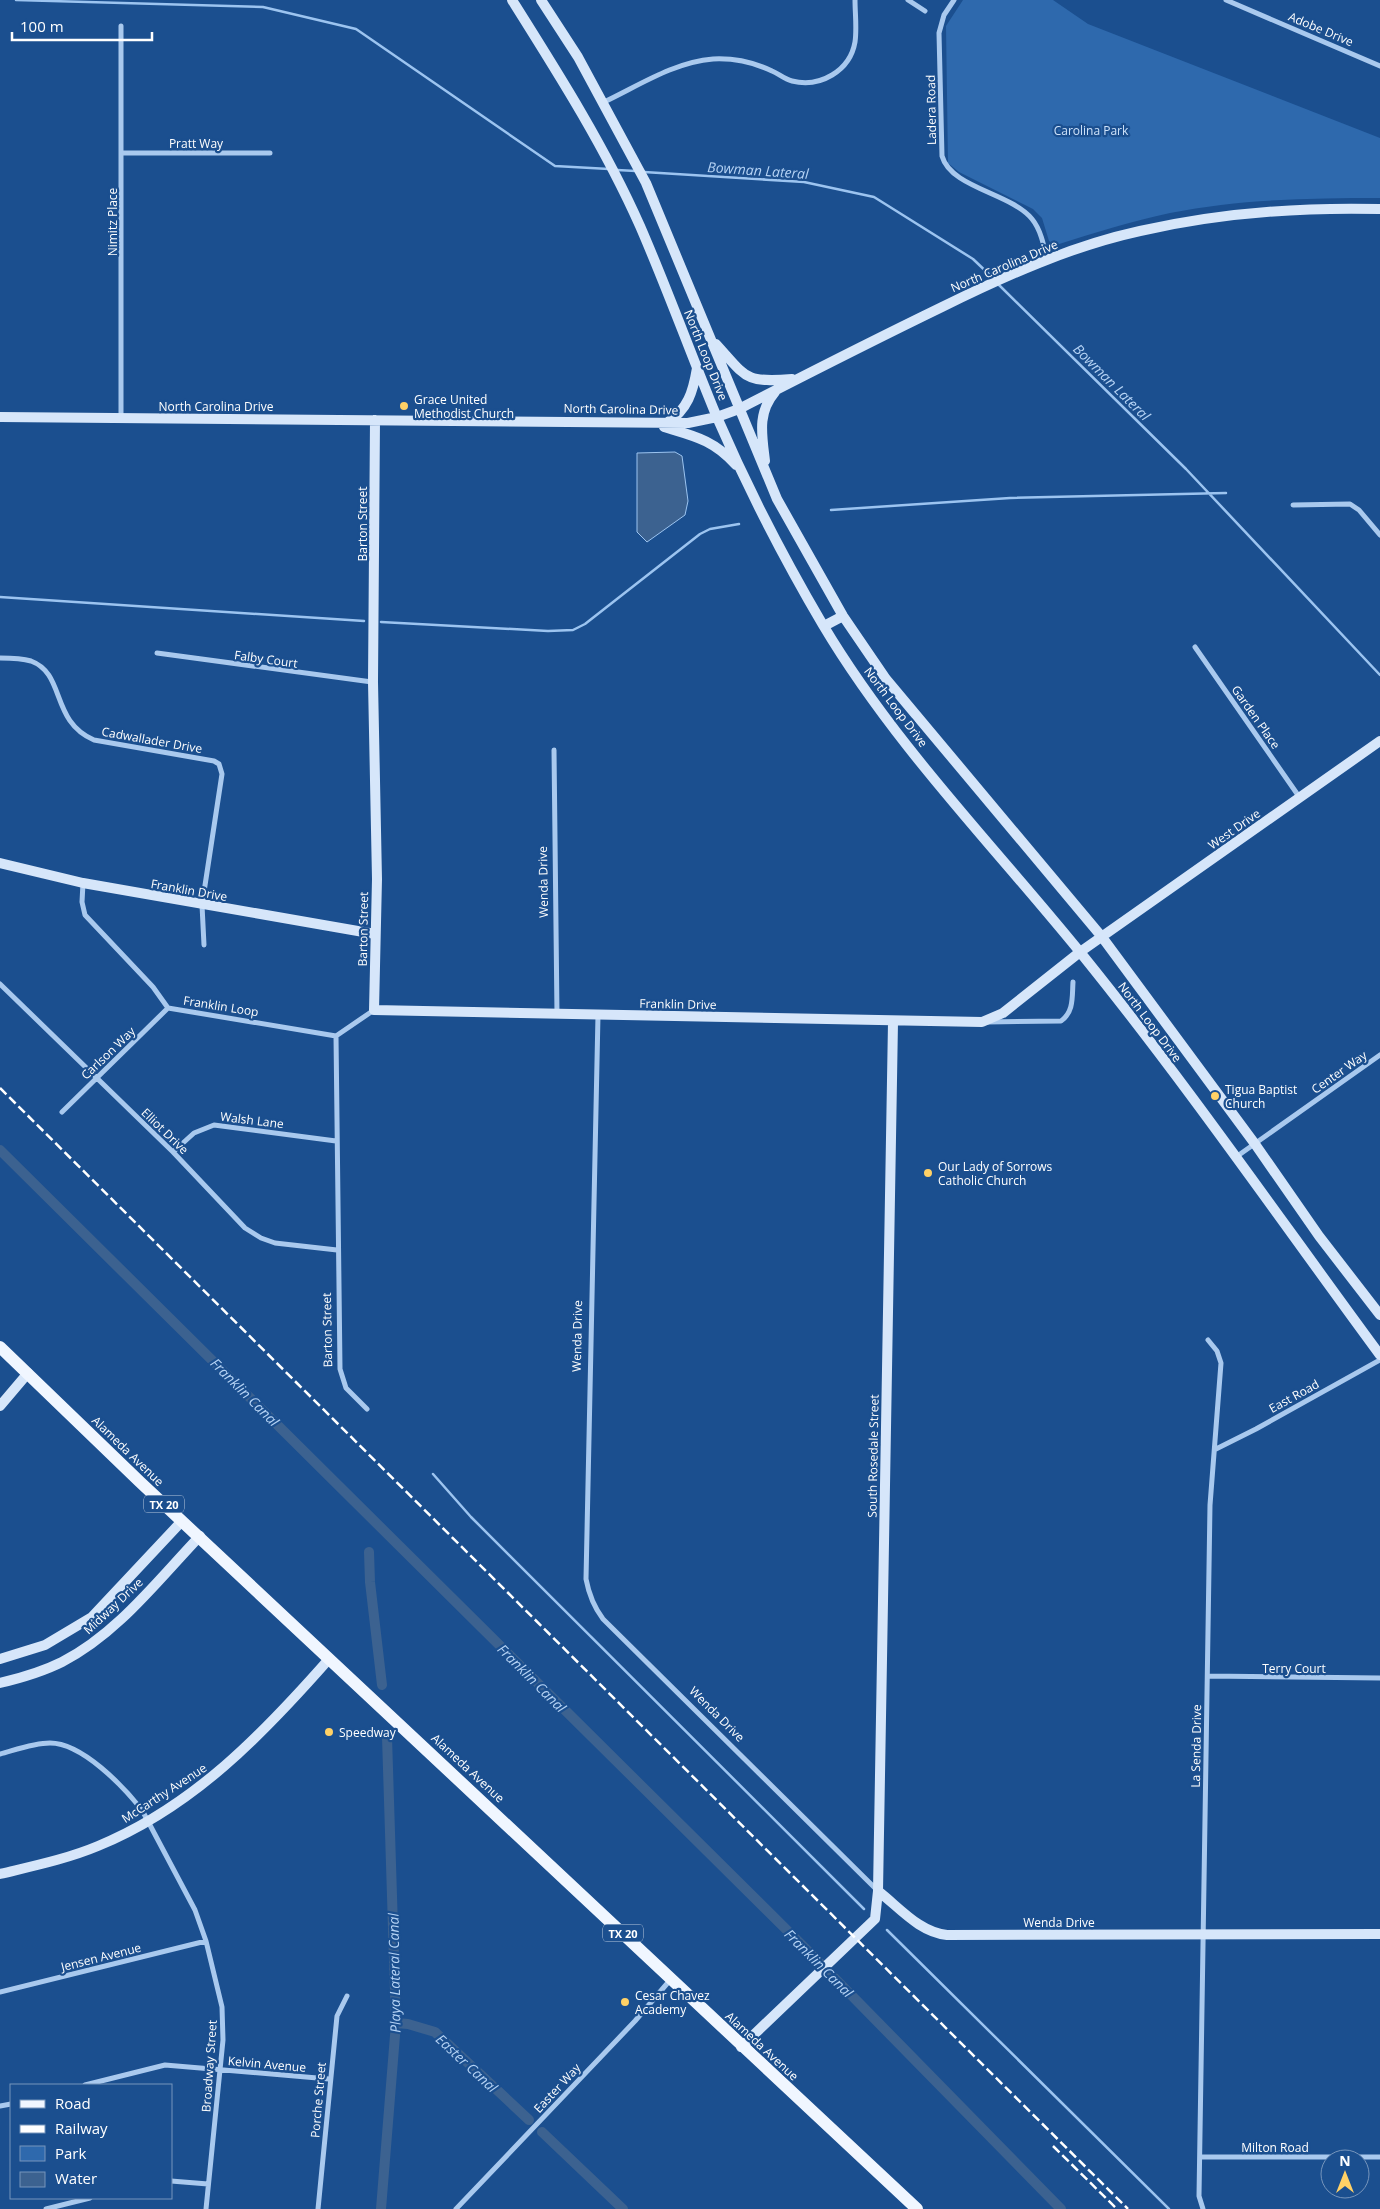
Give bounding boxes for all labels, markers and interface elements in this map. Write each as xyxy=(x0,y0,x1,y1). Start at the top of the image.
street label: Adobe Drive xyxy=(1286,8,1356,50)
scale bar xyxy=(12,10,152,42)
text: 100 m xyxy=(20,16,64,36)
street label: Ladera Road xyxy=(922,75,940,145)
park label: Carolina Park xyxy=(1054,122,1129,139)
street label: Pratt Way xyxy=(169,135,224,152)
water label: Bowman Lateral xyxy=(707,157,810,183)
street label: Nimitz Place xyxy=(104,187,121,256)
street label: North Carolina Drive xyxy=(948,236,1060,296)
street label: North Loop Drive xyxy=(680,307,732,403)
water label: Bowman Lateral xyxy=(1069,339,1155,425)
place label: Grace United Methodist Church xyxy=(414,391,514,422)
street label: North Carolina Drive xyxy=(159,398,274,415)
street label: North Carolina Drive xyxy=(563,399,679,419)
marker: Grace United Methodist Church xyxy=(398,400,410,412)
street label: Barton Street xyxy=(354,487,371,561)
street label: Falby Court xyxy=(233,646,299,672)
street label: North Loop Drive xyxy=(860,663,932,751)
street label: Garden Place xyxy=(1228,682,1284,752)
street label: Cadwallader Drive xyxy=(100,723,204,757)
street label: West Drive xyxy=(1204,805,1264,853)
street label: Wenda Drive xyxy=(534,846,552,918)
street label: Franklin Drive xyxy=(149,875,229,905)
street label: Barton Street xyxy=(354,891,372,967)
street label: North Loop Drive xyxy=(1114,978,1186,1066)
street label: Franklin Loop xyxy=(182,992,260,1020)
street label: Franklin Drive xyxy=(639,995,717,1013)
street label: Carlson Way xyxy=(77,1022,140,1083)
street label: Center Way xyxy=(1308,1046,1371,1097)
place label: Tigua Baptist Church xyxy=(1225,1081,1297,1112)
marker: Tigua Baptist Church xyxy=(1209,1090,1221,1102)
street label: Elliot Drive xyxy=(138,1104,193,1158)
street label: Walsh Lane xyxy=(219,1108,285,1132)
place label: Our Lady of Sorrows Catholic Church xyxy=(938,1158,1053,1189)
marker: Our Lady of Sorrows Catholic Church xyxy=(922,1167,934,1179)
street label: Barton Street xyxy=(318,1292,336,1368)
street label: Wenda Drive xyxy=(568,1300,586,1372)
water label: Franklin Canal xyxy=(207,1354,284,1431)
street label: East Road xyxy=(1266,1375,1322,1417)
street label: South Rosedale Street xyxy=(863,1394,883,1518)
street label: Alameda Avenue xyxy=(88,1412,168,1490)
road number: TX 20 xyxy=(144,1496,184,1512)
street label: Midway Drive xyxy=(80,1574,147,1638)
water label: Franklin Canal xyxy=(494,1640,571,1717)
street label: Terry Court xyxy=(1262,1660,1326,1677)
street label: Wenda Drive xyxy=(686,1683,749,1746)
street label: La Senda Drive xyxy=(1187,1704,1205,1788)
place label: Speedway xyxy=(339,1724,397,1741)
marker: Speedway xyxy=(323,1726,335,1738)
street label: Alameda Avenue xyxy=(428,1730,508,1806)
street label: McCarthy Avenue xyxy=(118,1759,210,1827)
water label: Playa Lateral Canal xyxy=(383,1912,405,2033)
street label: Wenda Drive xyxy=(1023,1914,1095,1931)
road number: TX 20 xyxy=(603,1925,643,1942)
water label: Franklin Canal xyxy=(781,1925,858,2002)
street label: Jensen Avenue xyxy=(58,1939,143,1975)
place label: Cesar Chavez Academy xyxy=(635,1987,710,2018)
marker: Cesar Chavez Academy xyxy=(619,1996,631,2008)
street label: Alameda Avenue xyxy=(722,2008,802,2084)
street label: Broadway Street xyxy=(197,2019,221,2113)
water label: Easter Canal xyxy=(432,2030,502,2097)
street label: Kelvin Avenue xyxy=(227,2052,307,2076)
street label: Easter Way xyxy=(530,2059,585,2116)
street label: Porche Street xyxy=(306,2061,330,2139)
legend xyxy=(10,2084,172,2199)
text: Road xyxy=(55,2093,91,2113)
text: Railway xyxy=(55,2118,108,2138)
street label: Milton Road xyxy=(1241,2139,1309,2156)
text: Park xyxy=(55,2143,86,2163)
north arrow xyxy=(1320,2149,1370,2199)
text: N xyxy=(1339,2151,1351,2170)
text: Water xyxy=(55,2168,97,2188)

